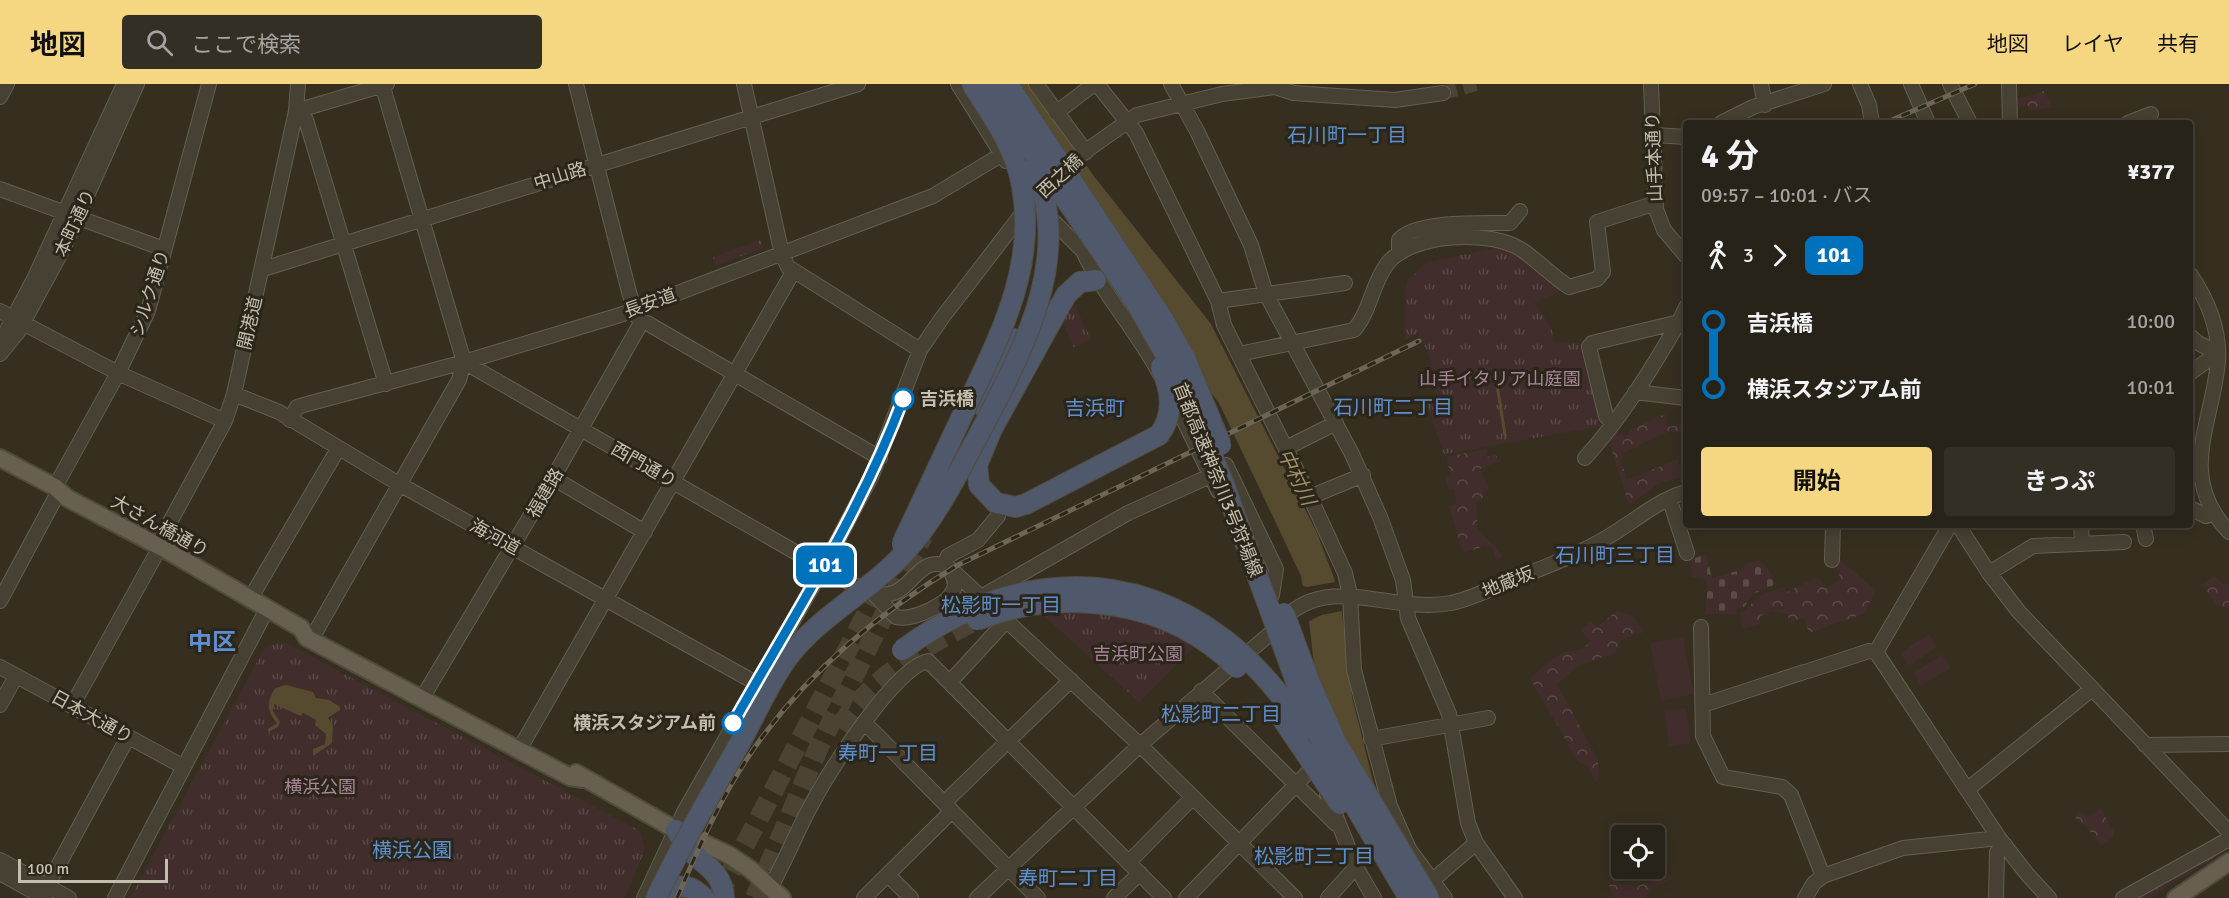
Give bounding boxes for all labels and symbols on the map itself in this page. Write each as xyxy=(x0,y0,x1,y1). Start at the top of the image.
street label: 山手本通り xyxy=(1641,112,1667,202)
district label: 石川町一丁目 xyxy=(1287,123,1407,148)
street label: 西之橋 xyxy=(1033,150,1087,202)
street label: 中山路 xyxy=(531,158,589,194)
street label: 本町通り xyxy=(50,186,100,260)
street label: シルク通り xyxy=(126,247,174,339)
street label: 長安道 xyxy=(621,283,679,323)
street label: 開港道 xyxy=(233,294,267,352)
park label: 山手イタリア山庭園 xyxy=(1419,368,1581,390)
street label: 首都高速神奈川3号狩場線 xyxy=(1169,380,1267,580)
marker: 吉浜橋 xyxy=(892,388,914,410)
place label: 吉浜橋 xyxy=(920,388,974,410)
district label: 石川町二丁目 xyxy=(1333,395,1453,420)
district label: 吉浜町 xyxy=(1065,396,1125,421)
street label: 西門通り xyxy=(607,437,681,493)
water label: 中村川 xyxy=(1272,445,1322,511)
street label: 福建路 xyxy=(522,464,568,522)
street label: 大さん橋通り xyxy=(107,490,213,562)
street label: 海河道 xyxy=(466,514,524,560)
district label: 石川町三丁目 xyxy=(1555,543,1675,568)
line badge: 101 xyxy=(790,546,860,584)
street label: 地蔵坂 xyxy=(1479,562,1537,602)
district label: 松影町一丁目 xyxy=(941,593,1061,618)
district label: 中区 xyxy=(188,627,236,657)
park label: 吉浜町公園 xyxy=(1093,643,1183,665)
street label: 日本大通り xyxy=(47,686,137,748)
district label: 松影町二丁目 xyxy=(1161,702,1281,727)
place label: 横浜スタジアム前 xyxy=(573,712,716,734)
marker: 横浜スタジアム前 xyxy=(722,712,744,734)
district label: 寿町一丁目 xyxy=(838,741,938,766)
park label: 横浜公園 xyxy=(284,776,356,798)
district label: 横浜公園 xyxy=(372,838,452,863)
district label: 松影町三丁目 xyxy=(1254,844,1374,869)
scale bar xyxy=(18,856,168,884)
district label: 寿町二丁目 xyxy=(1018,866,1118,891)

